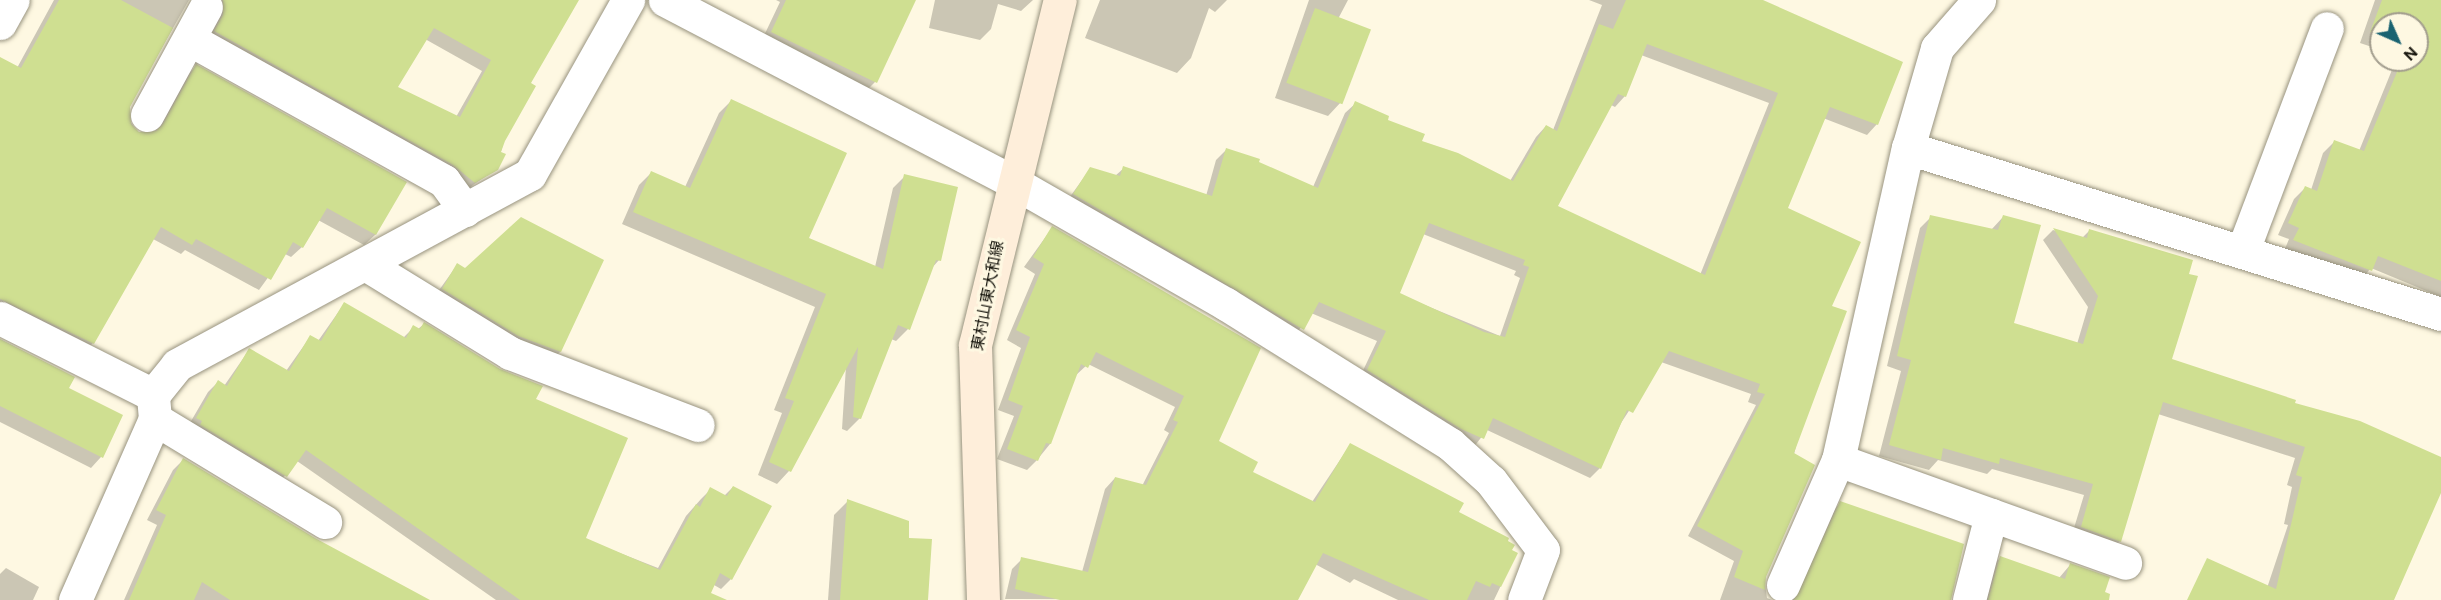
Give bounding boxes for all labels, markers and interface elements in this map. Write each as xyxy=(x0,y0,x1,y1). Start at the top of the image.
north arrow xyxy=(2369,12,2429,72)
text: N xyxy=(2399,42,2422,65)
street label: 東村山東大和線 xyxy=(968,239,1008,353)

